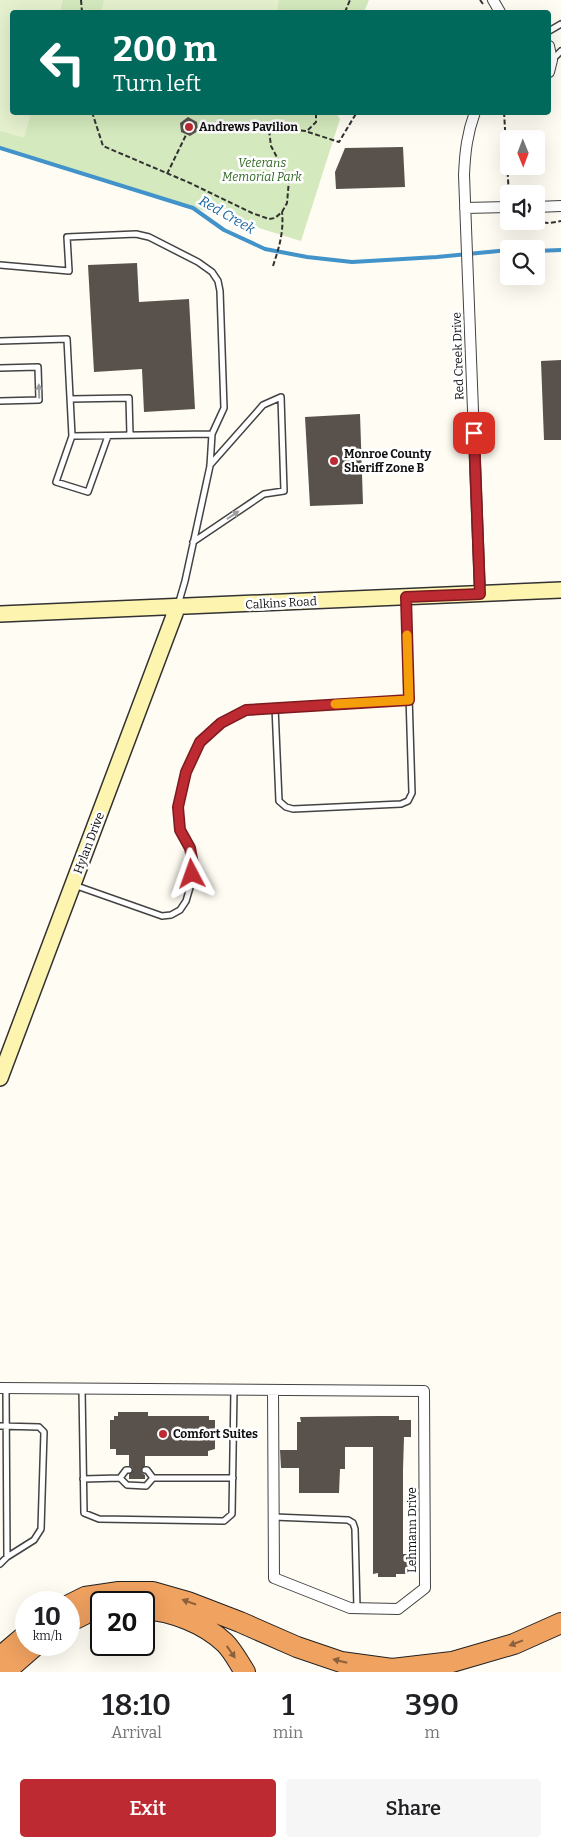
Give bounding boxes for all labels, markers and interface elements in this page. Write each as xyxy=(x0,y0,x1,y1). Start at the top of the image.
text: 200 m xyxy=(113,28,217,70)
icon: left xyxy=(30,30,95,95)
text: Turn left xyxy=(113,70,201,97)
place label: Andrews Pavilion xyxy=(199,120,298,134)
marker: Andrews Pavilion xyxy=(183,121,195,133)
north arrow xyxy=(500,130,545,175)
map controls xyxy=(500,130,545,285)
park label: Veterans Memorial Park xyxy=(222,156,302,184)
button: sound xyxy=(500,185,545,230)
water label: Red Creek xyxy=(196,192,258,238)
button: search xyxy=(500,240,545,285)
street label: Red Creek Drive xyxy=(449,312,467,400)
one-way arrow xyxy=(34,382,42,398)
pin xyxy=(453,412,495,454)
icon: arrive xyxy=(460,419,488,447)
place label: Monroe County Sheriff Zone B xyxy=(344,447,431,475)
marker: Monroe County Sheriff Zone B xyxy=(328,455,340,467)
one-way arrow xyxy=(226,510,240,519)
street label: Calkins Road xyxy=(245,594,317,612)
street label: Hylan Drive xyxy=(71,810,107,876)
position arrow xyxy=(165,847,217,899)
place label: Comfort Suites xyxy=(173,1427,258,1441)
marker: Comfort Suites xyxy=(157,1428,169,1440)
street label: Lehmann Drive xyxy=(405,1487,419,1573)
speed limit sign: 20 xyxy=(90,1591,155,1656)
one-way arrow xyxy=(181,1598,196,1606)
text: 10 xyxy=(34,1602,61,1632)
text: km/h xyxy=(33,1629,62,1643)
one-way arrow xyxy=(508,1639,523,1647)
one-way arrow xyxy=(226,1646,236,1659)
one-way arrow xyxy=(333,1657,348,1665)
text: 18:10 xyxy=(102,1687,171,1723)
text: 1 xyxy=(282,1687,295,1723)
text: 390 xyxy=(405,1687,459,1723)
text: Arrival xyxy=(111,1723,162,1742)
text: min xyxy=(273,1723,303,1742)
text: m xyxy=(424,1723,440,1742)
button: Exit xyxy=(20,1779,276,1837)
button: Share xyxy=(286,1779,541,1837)

